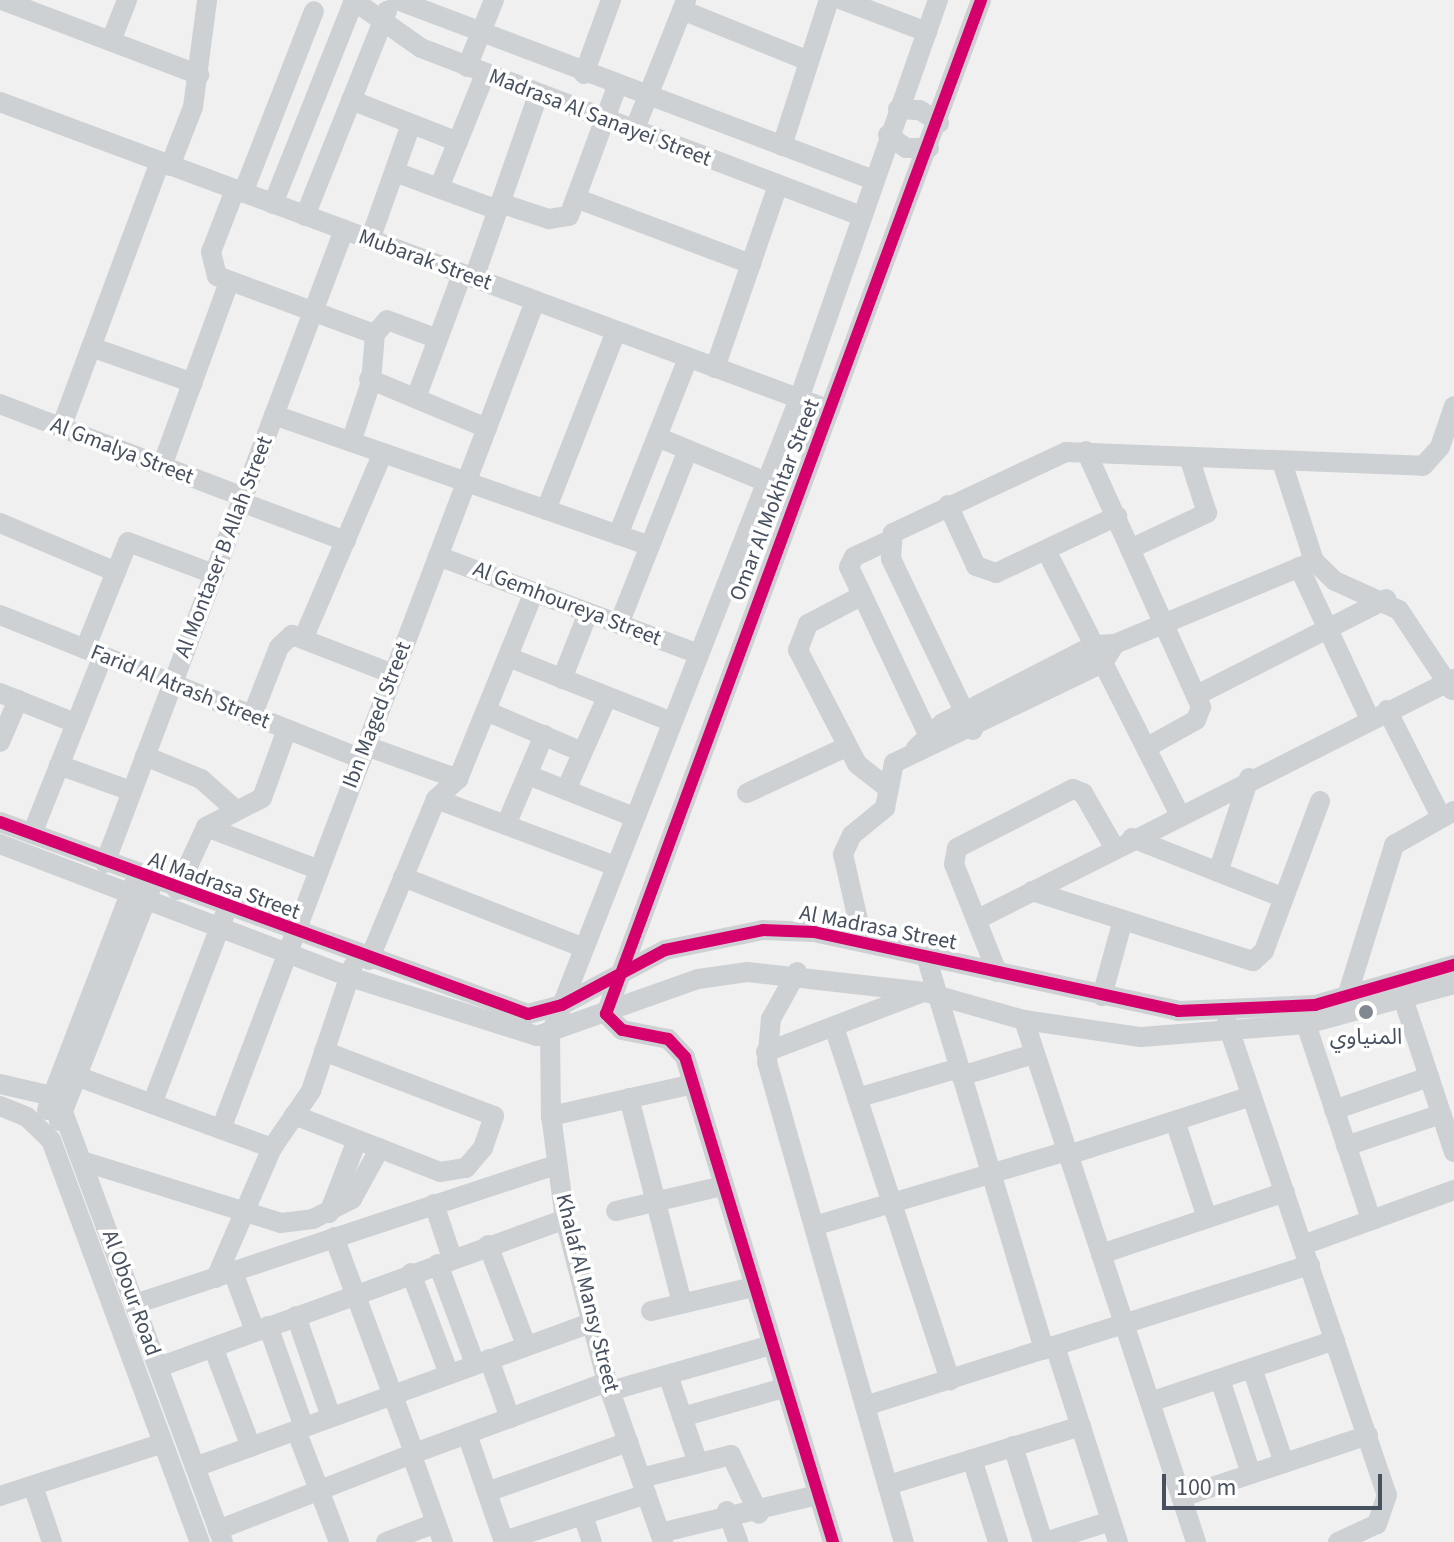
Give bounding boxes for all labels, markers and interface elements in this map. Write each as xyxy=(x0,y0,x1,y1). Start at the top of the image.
street label: Madrasa Al Sanayei Street xyxy=(485,63,715,173)
street label: Mubarak Street xyxy=(355,224,495,296)
street label: Omar Al Mokhtar Street xyxy=(724,395,826,605)
street label: Al Gmalya Street xyxy=(47,412,197,490)
street label: Al Montaser B Allah Street xyxy=(170,432,278,662)
street label: Al Gemhoureya Street xyxy=(469,556,665,652)
street label: Ibn Maged Street xyxy=(337,638,417,792)
street label: Farid Al Atrash Street xyxy=(87,639,273,735)
street label: Al Madrasa Street xyxy=(145,846,303,926)
street label: Al Madrasa Street xyxy=(797,900,959,956)
marker: المنياوي xyxy=(1357,1003,1375,1021)
place label: المنياوي xyxy=(1330,1025,1402,1051)
street label: Khalaf Al Mansy Street xyxy=(550,1191,624,1395)
street label: Al Obour Road xyxy=(96,1227,166,1359)
scale bar xyxy=(1166,1458,1386,1508)
text: 100 m xyxy=(1176,1470,1236,1505)

